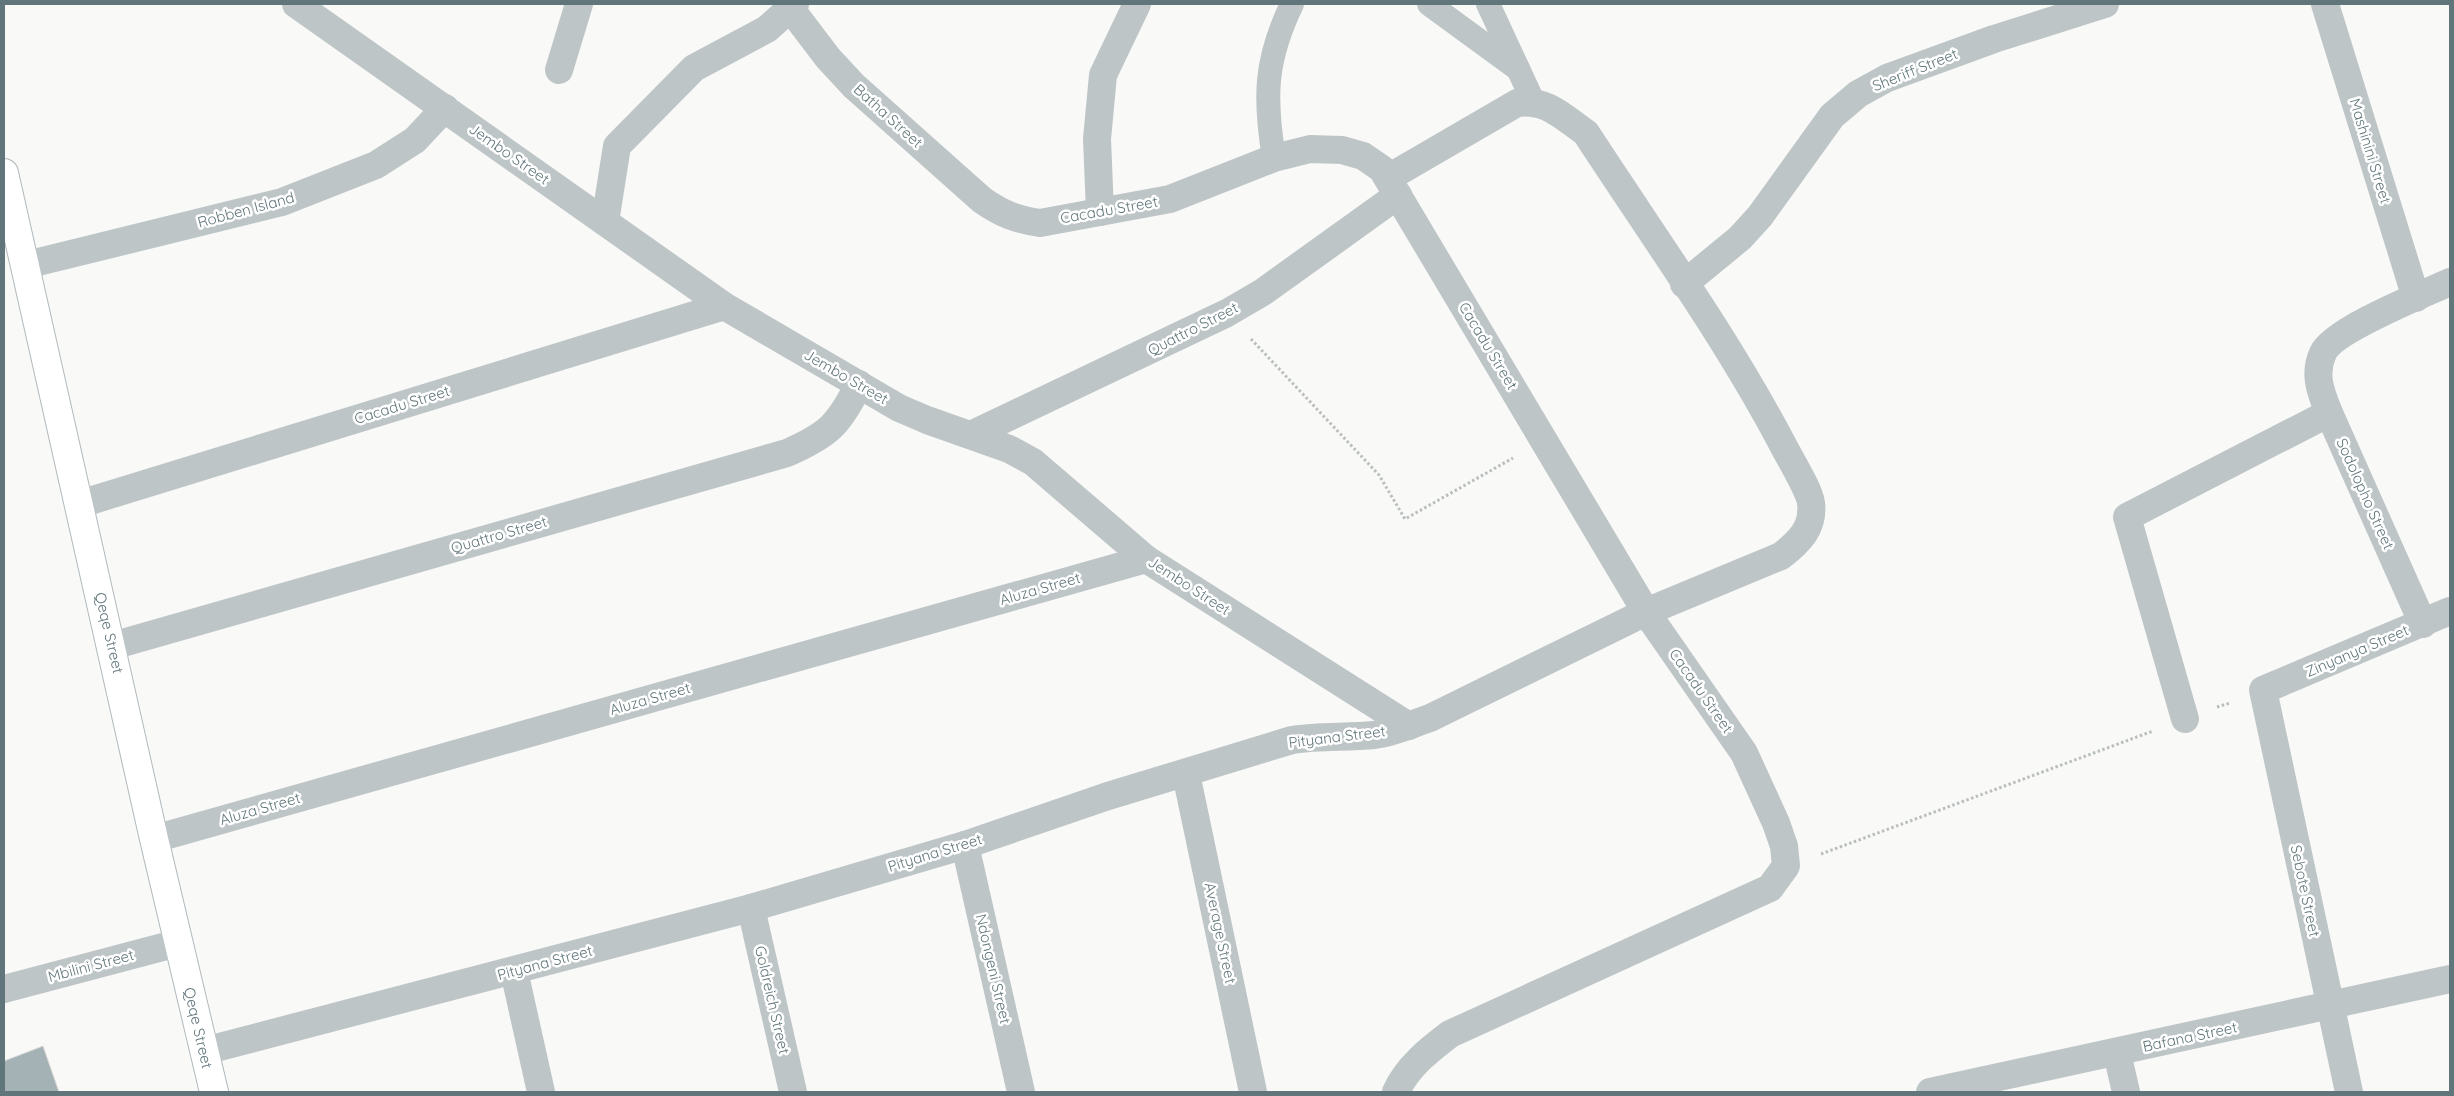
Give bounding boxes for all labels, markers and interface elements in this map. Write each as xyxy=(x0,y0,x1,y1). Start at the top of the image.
street label: Sheriff Street xyxy=(1869,44,1960,95)
street label: Batha Street xyxy=(850,80,927,152)
street label: Mashinini Street xyxy=(2345,96,2396,206)
street label: Jembo Street xyxy=(465,119,553,188)
street label: Robben Island xyxy=(195,187,296,232)
street label: Cacadu Street xyxy=(1059,192,1159,227)
street label: Quattro Street xyxy=(1144,298,1241,359)
street label: Cacadu Street xyxy=(1455,299,1522,393)
street label: Jembo Street xyxy=(801,345,892,408)
street label: Cacadu Street xyxy=(352,381,452,428)
street label: Sodolopho Street xyxy=(2332,435,2398,552)
street label: Quattro Street xyxy=(449,512,549,557)
street label: Jembo Street xyxy=(1145,552,1234,619)
street label: Aluza Street xyxy=(997,568,1082,609)
street label: Qeqe Street xyxy=(91,590,128,675)
street label: Zinyanya Street xyxy=(2302,620,2411,681)
street label: Cacadu Street xyxy=(1665,645,1737,737)
street label: Aluza Street xyxy=(607,678,692,719)
street label: Pityana Street xyxy=(1287,721,1387,752)
street label: Aluza Street xyxy=(217,788,302,829)
street label: Pityana Street xyxy=(885,829,984,876)
street label: Sebote Street xyxy=(2286,843,2325,939)
street label: Average Street xyxy=(1200,881,1240,985)
street label: Ndongeni Street xyxy=(972,912,1015,1026)
street label: Pityana Street xyxy=(495,941,595,984)
street label: Goldreich Street xyxy=(751,944,794,1056)
street label: Mbilini Street xyxy=(46,945,136,986)
street label: Qeqe Street xyxy=(180,985,217,1070)
street label: Bafana Street xyxy=(2141,1017,2239,1056)

